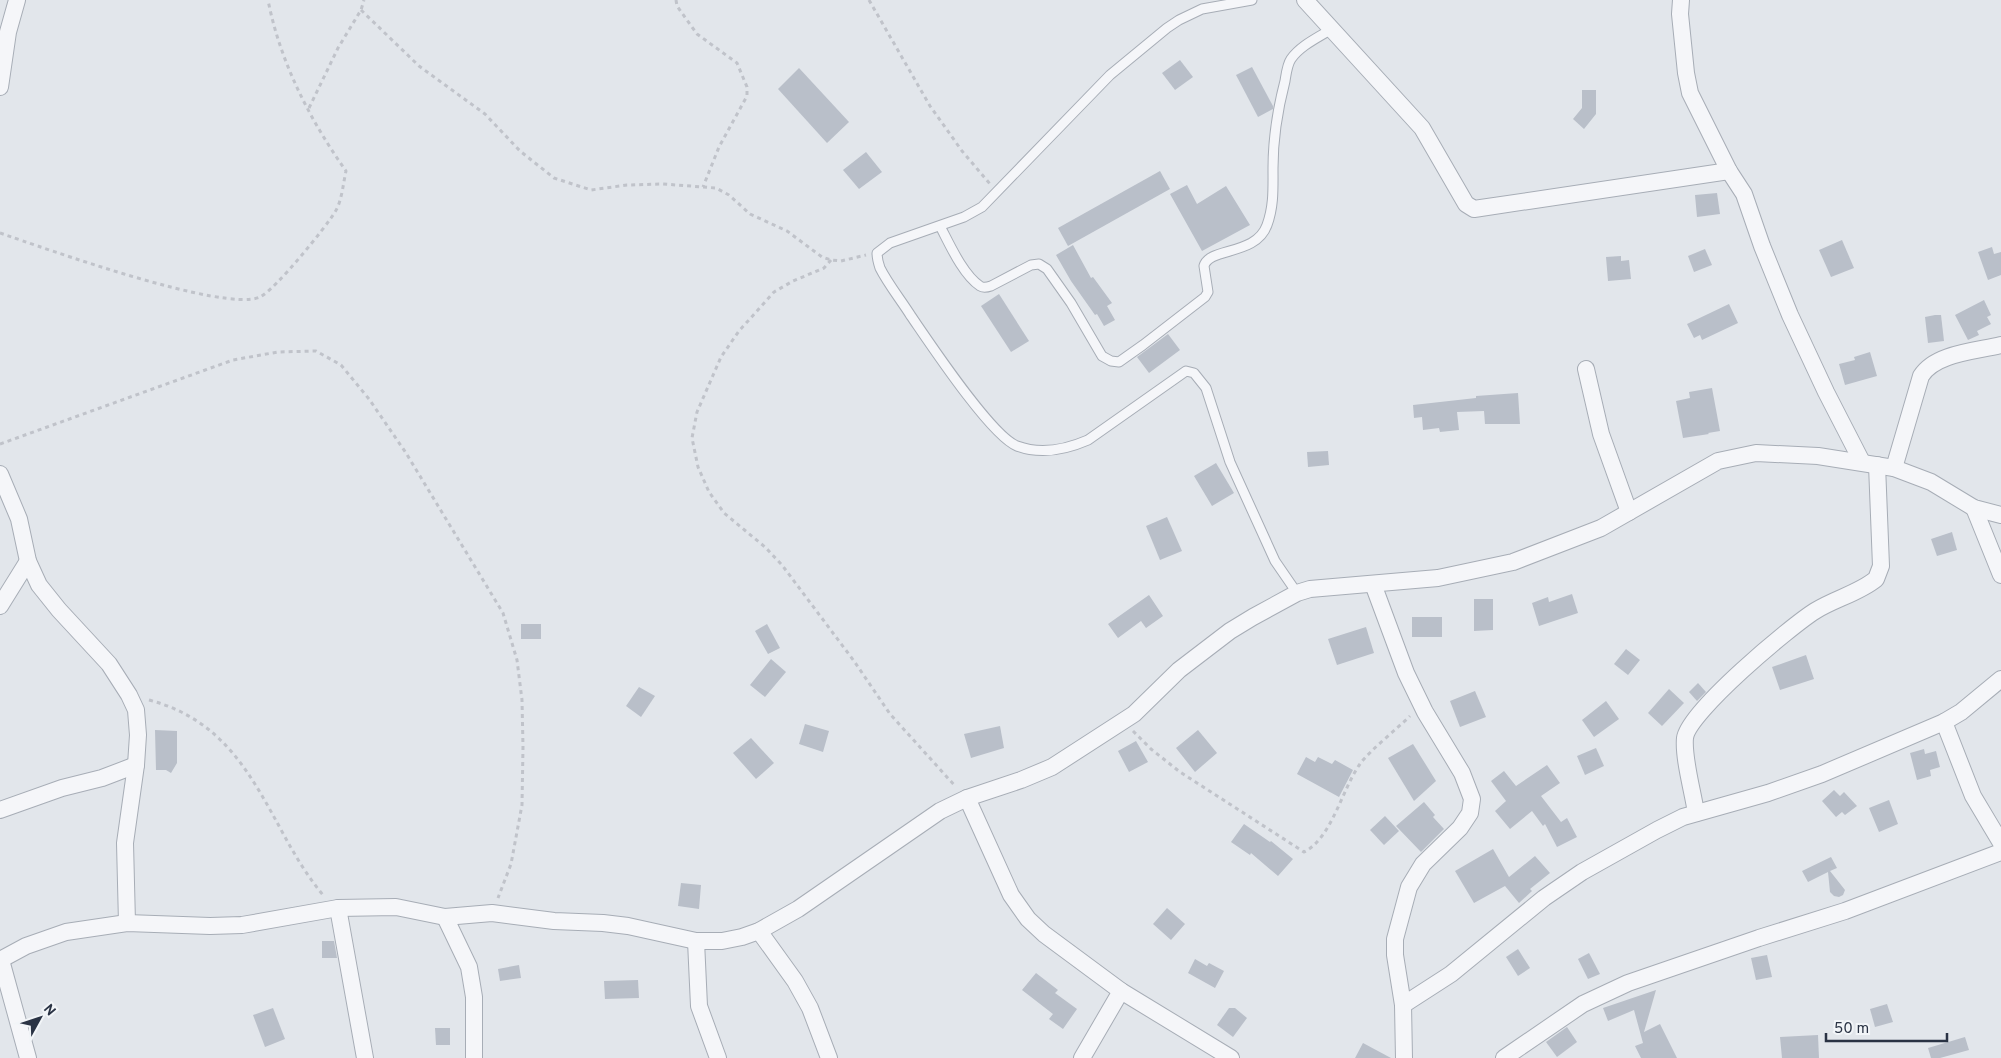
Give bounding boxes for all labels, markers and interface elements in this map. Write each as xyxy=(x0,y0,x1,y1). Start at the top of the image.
north arrow xyxy=(15,993,65,1043)
text: N xyxy=(39,1001,59,1020)
scale bar xyxy=(1826,1010,1947,1042)
text: 50 m xyxy=(1834,1020,1869,1039)

